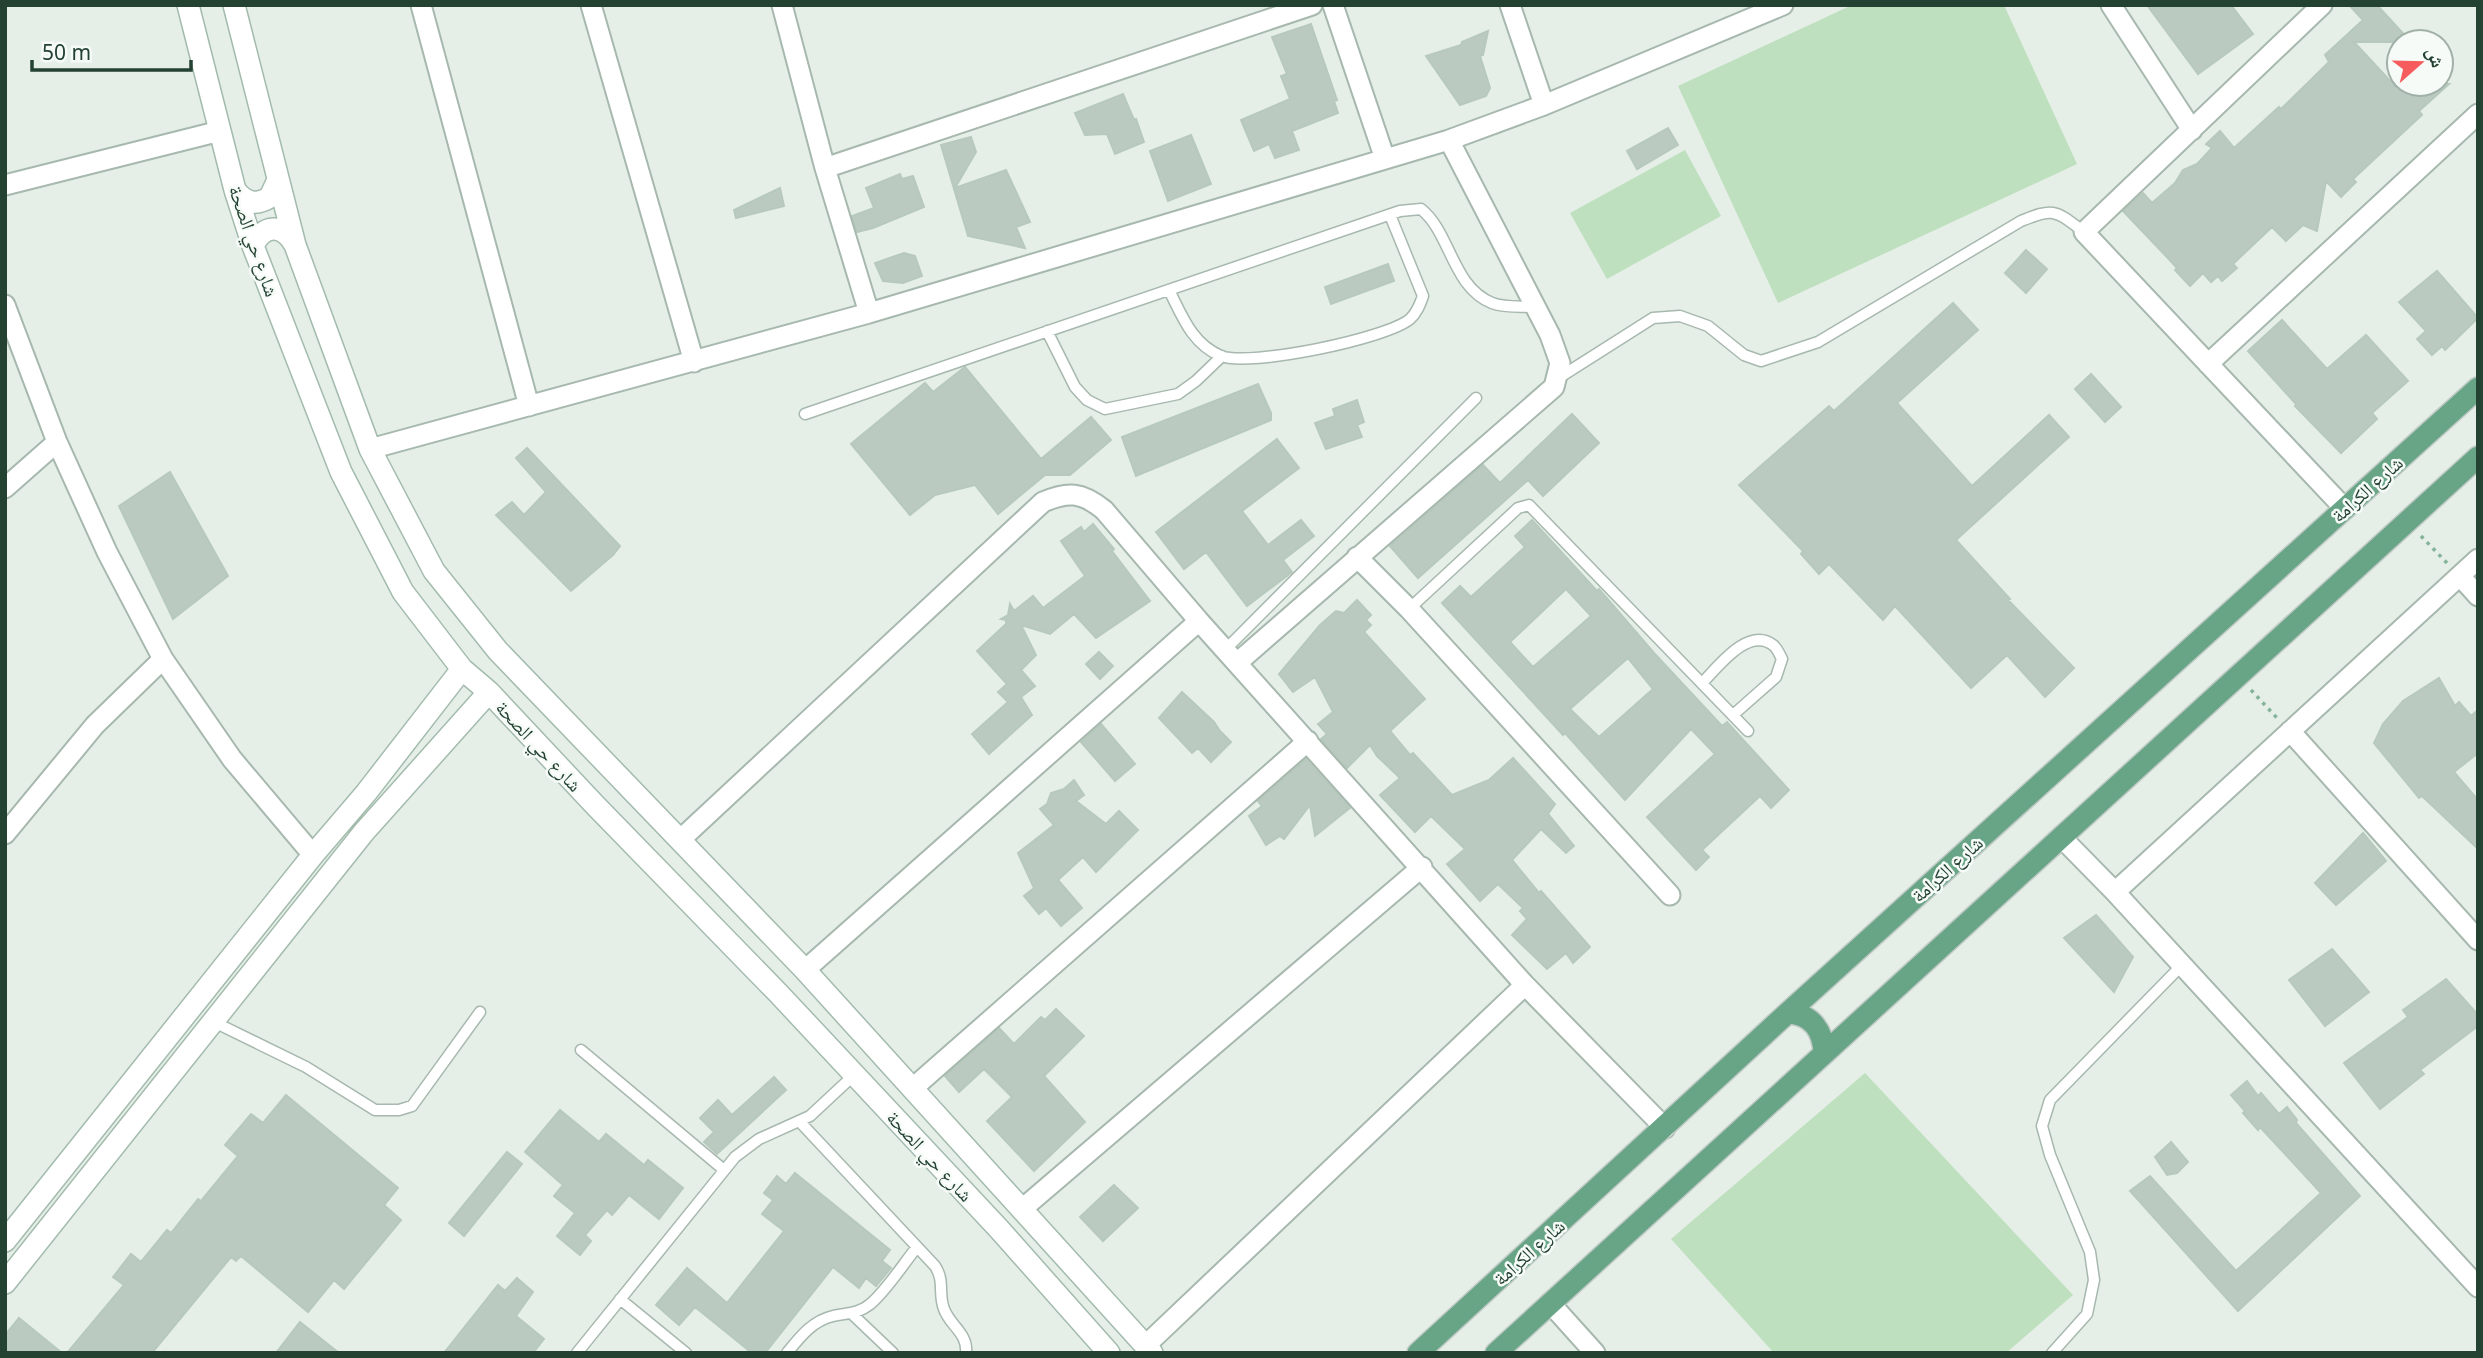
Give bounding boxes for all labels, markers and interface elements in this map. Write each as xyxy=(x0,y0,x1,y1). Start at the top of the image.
scale bar xyxy=(32,28,191,72)
north arrow xyxy=(2385,28,2455,98)
text: 50 m xyxy=(42,38,91,66)
text: ش xyxy=(2420,43,2452,71)
street label: شارع حي الصحة xyxy=(220,182,285,301)
street label: شارع الكرامة xyxy=(2326,450,2408,528)
street label: شارع حي الصحة xyxy=(488,695,588,799)
street label: شارع الكرامة xyxy=(1906,830,1988,908)
street label: شارع حي الصحة xyxy=(879,1105,979,1209)
street label: شارع الكرامة xyxy=(1488,1213,1570,1291)

